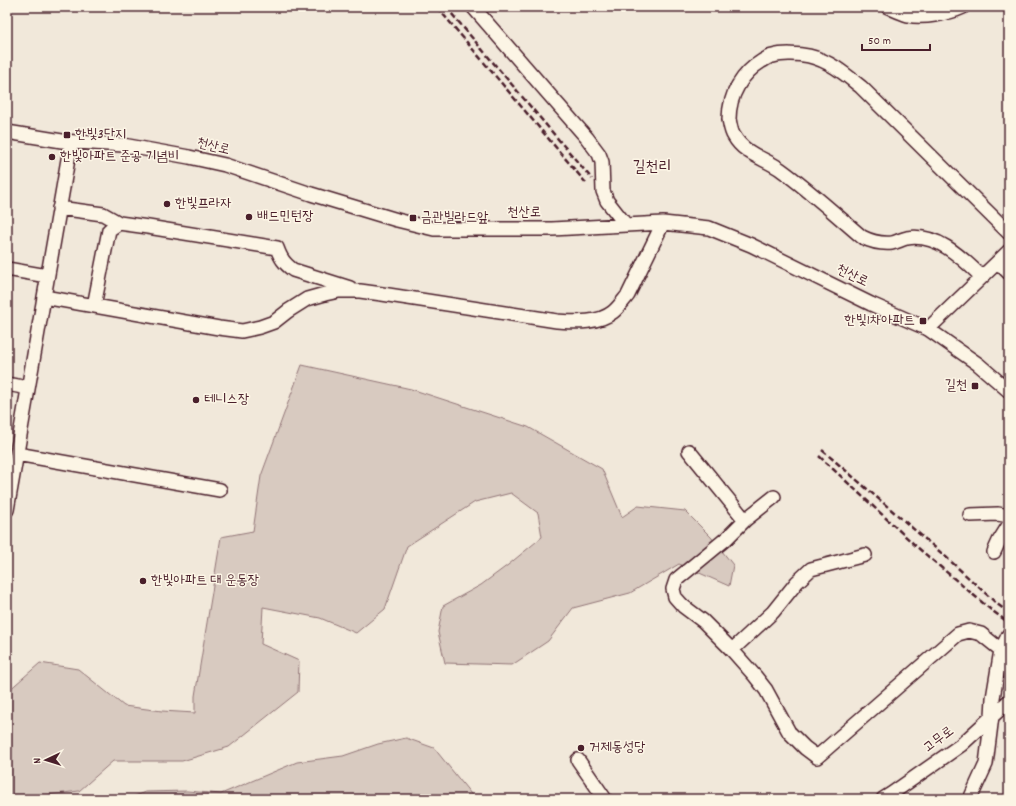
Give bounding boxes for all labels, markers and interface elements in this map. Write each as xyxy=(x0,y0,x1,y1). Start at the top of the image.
scale bar xyxy=(862,26,930,52)
text: 50 m xyxy=(868,33,891,50)
place label: 한빛3단지 xyxy=(75,125,126,145)
marker: 한빛3단지 xyxy=(62,130,72,140)
street label: 천산로 xyxy=(194,133,232,161)
place label: 한빛아파트 준공 기념비 xyxy=(60,147,179,167)
marker: 한빛아파트 준공 기념비 xyxy=(47,152,57,162)
district label: 길천리 xyxy=(633,156,671,179)
place label: 한빛프라자 xyxy=(175,194,232,214)
marker: 한빛프라자 xyxy=(162,199,172,209)
street label: 천산로 xyxy=(507,203,541,223)
place label: 배드민턴장 xyxy=(257,207,314,227)
place label: 금관빌라드앞 xyxy=(421,208,489,228)
marker: 배드민턴장 xyxy=(244,212,254,222)
marker: 금관빌라드앞 xyxy=(408,213,418,223)
street label: 천산로 xyxy=(832,260,872,292)
place label: 한빛1차아파트 xyxy=(844,311,915,331)
marker: 한빛1차아파트 xyxy=(918,316,928,326)
place label: 길천 xyxy=(944,376,967,396)
marker: 길천 xyxy=(970,381,980,391)
place label: 테니스장 xyxy=(204,390,250,410)
marker: 테니스장 xyxy=(191,395,201,405)
place label: 한빛아파트 대 운동장 xyxy=(151,571,260,591)
marker: 한빛아파트 대 운동장 xyxy=(138,576,148,586)
street label: 고무로 xyxy=(919,722,959,758)
place label: 거제동성당 xyxy=(589,738,646,758)
north arrow xyxy=(26,740,66,780)
marker: 거제동성당 xyxy=(576,743,586,753)
text: N xyxy=(30,757,46,764)

